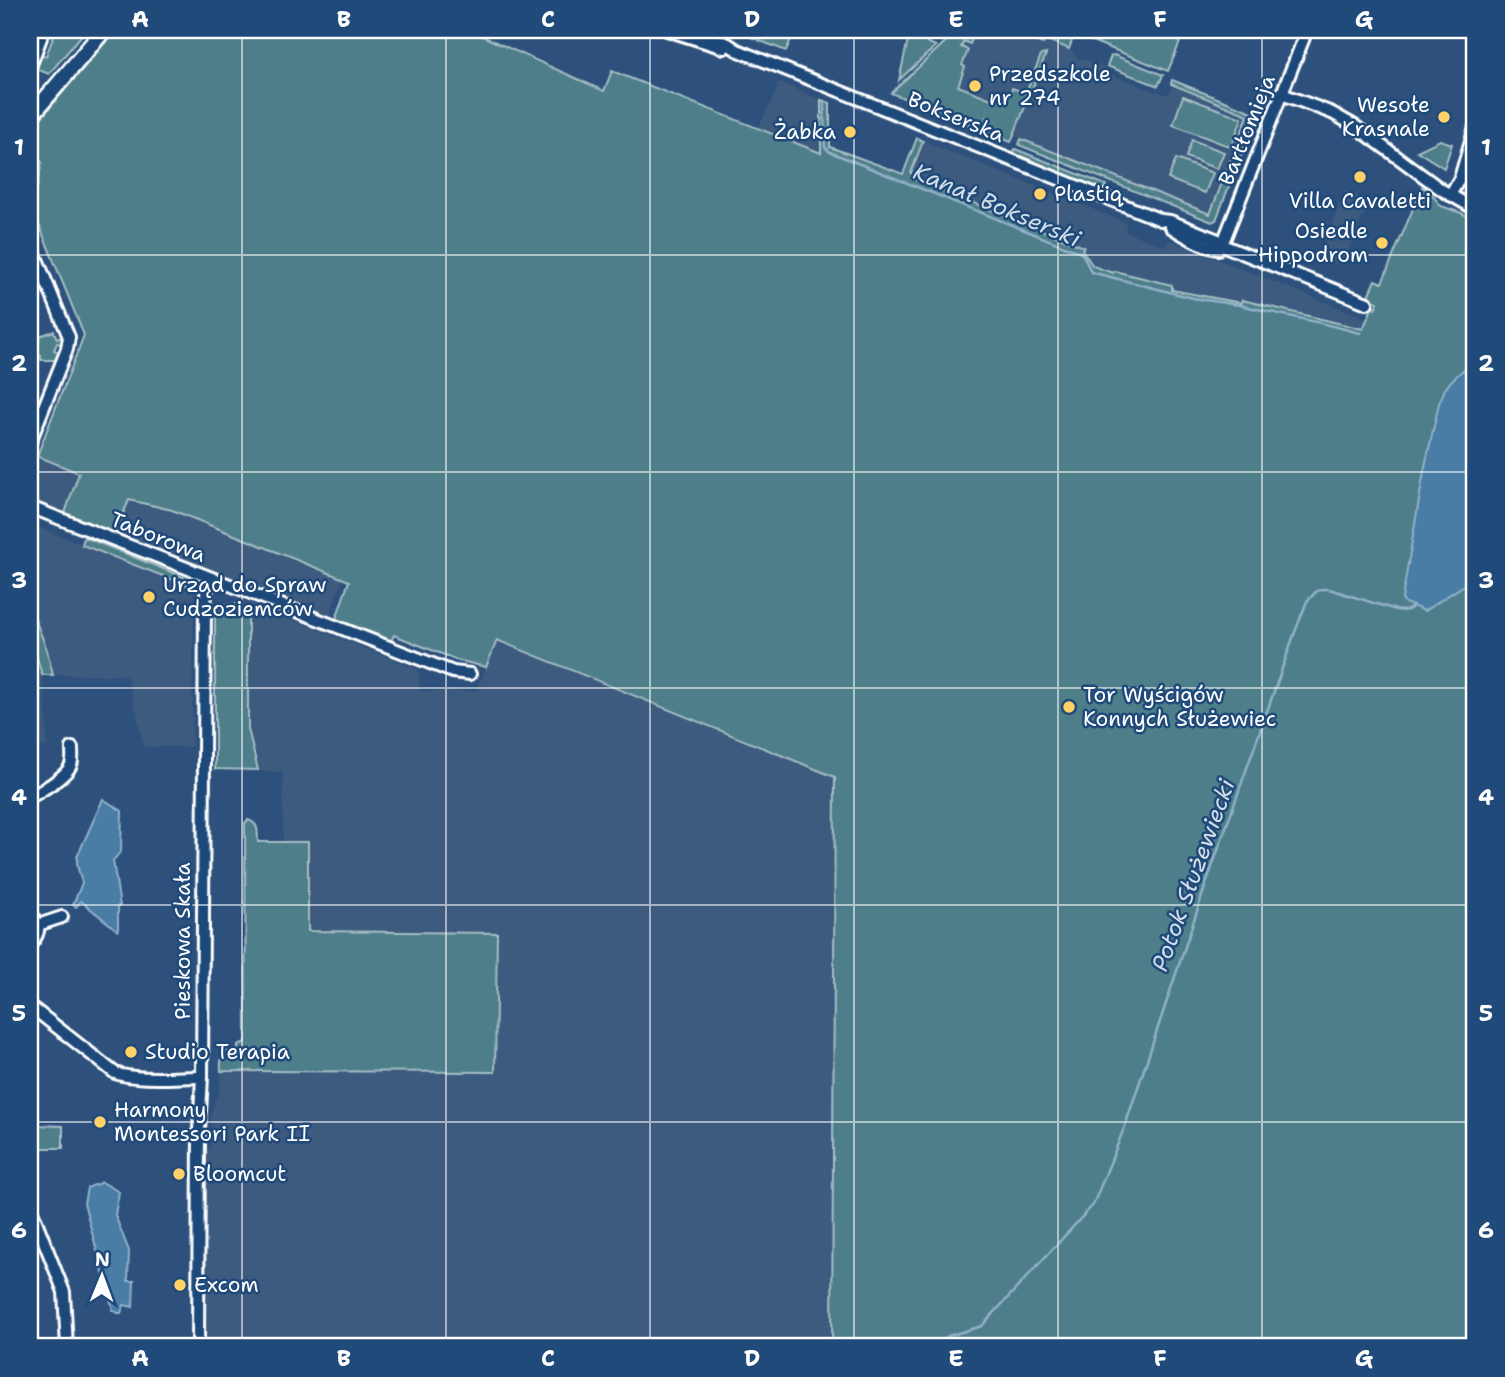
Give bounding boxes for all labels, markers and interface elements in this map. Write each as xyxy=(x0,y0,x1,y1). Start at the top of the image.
text: A xyxy=(131,4,149,34)
text: B xyxy=(337,4,351,34)
text: C xyxy=(541,4,555,34)
text: D xyxy=(744,4,760,34)
text: E xyxy=(948,4,964,34)
text: F xyxy=(1153,4,1167,34)
text: G xyxy=(1355,4,1374,34)
place label: Przedszkole nr 274 xyxy=(989,60,1111,112)
street label: Bartłomieja xyxy=(1212,71,1282,189)
marker: Przedszkole nr 274 xyxy=(967,78,983,94)
street label: Bokserska xyxy=(904,85,1008,149)
place label: Wesołe Krasnale xyxy=(1342,91,1430,143)
marker: Wesołe Krasnale xyxy=(1436,109,1452,125)
place label: Żabka xyxy=(774,118,836,146)
marker: Żabka xyxy=(842,124,858,140)
text: 1 xyxy=(14,132,24,162)
text: 1 xyxy=(1481,132,1491,162)
water label: Kanał Bokserski xyxy=(909,156,1086,254)
marker: Villa Cavaletti xyxy=(1352,169,1368,185)
place label: Plastiq xyxy=(1054,180,1124,208)
marker: Plastiq xyxy=(1032,186,1048,202)
place label: Villa Cavaletti xyxy=(1289,187,1431,215)
place label: Osiedle Hippodrom xyxy=(1258,217,1368,269)
marker: Osiedle Hippodrom xyxy=(1374,235,1390,251)
text: 2 xyxy=(11,348,27,378)
text: 2 xyxy=(1478,348,1494,378)
street label: Taborowa xyxy=(106,505,210,569)
text: 3 xyxy=(11,565,27,595)
text: 3 xyxy=(1478,565,1494,595)
place label: Urząd do Spraw Cudzoziemców xyxy=(163,571,327,623)
marker: Urząd do Spraw Cudzoziemców xyxy=(141,589,157,605)
place label: Tor Wyścigów Konnych Służewiec xyxy=(1083,681,1276,733)
marker: Tor Wyścigów Konnych Służewiec xyxy=(1061,699,1077,715)
water label: Potok Służewiecki xyxy=(1144,774,1242,975)
text: 4 xyxy=(11,782,27,812)
text: 4 xyxy=(1478,782,1494,812)
street label: Pieskowa Skała xyxy=(169,862,197,1020)
text: 5 xyxy=(12,998,26,1028)
text: 5 xyxy=(1479,998,1493,1028)
place label: Studio Terapia xyxy=(145,1038,290,1066)
marker: Studio Terapia xyxy=(123,1044,139,1060)
place label: Harmony Montessori Park II xyxy=(114,1096,310,1148)
marker: Harmony Montessori Park II xyxy=(92,1114,108,1130)
place label: Bloomcut xyxy=(193,1160,287,1188)
marker: Bloomcut xyxy=(171,1166,187,1182)
text: 6 xyxy=(11,1215,27,1245)
text: 6 xyxy=(1478,1215,1494,1245)
north arrow xyxy=(66,1240,136,1310)
text: N xyxy=(95,1247,110,1272)
place label: Excom xyxy=(194,1271,259,1299)
marker: Excom xyxy=(172,1277,188,1293)
text: A xyxy=(131,1343,149,1373)
text: B xyxy=(337,1343,351,1373)
text: C xyxy=(541,1343,555,1373)
text: D xyxy=(744,1343,760,1373)
text: E xyxy=(948,1343,964,1373)
text: F xyxy=(1153,1343,1167,1373)
text: G xyxy=(1355,1343,1374,1373)

